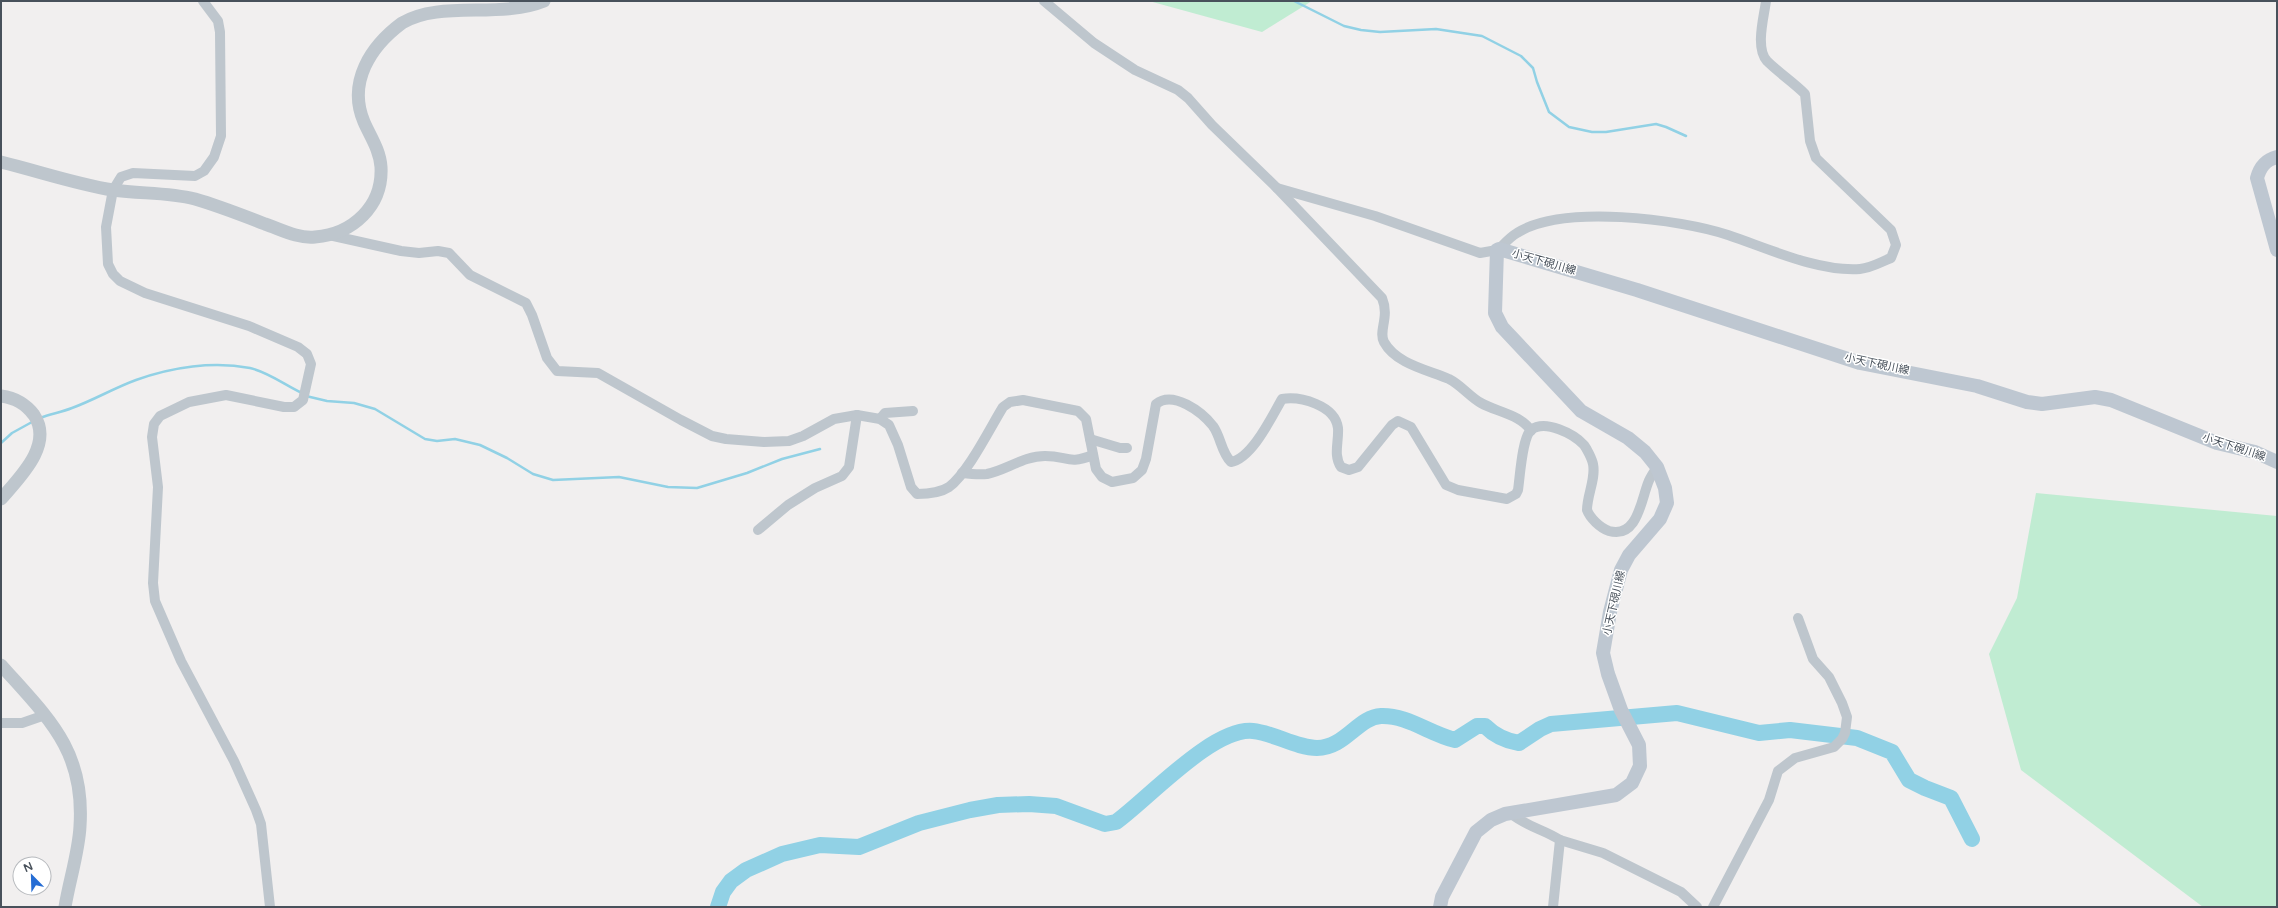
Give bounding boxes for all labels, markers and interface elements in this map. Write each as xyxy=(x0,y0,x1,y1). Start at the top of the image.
street label: 小天下硯川線 xyxy=(1510,247,1578,277)
street label: 小天下硯川線 xyxy=(1843,351,1911,377)
street label: 小天下硯川線 xyxy=(2201,431,2267,463)
street label: 小天下硯川線 xyxy=(1600,569,1628,637)
north arrow xyxy=(12,856,52,896)
text: N xyxy=(22,860,35,875)

